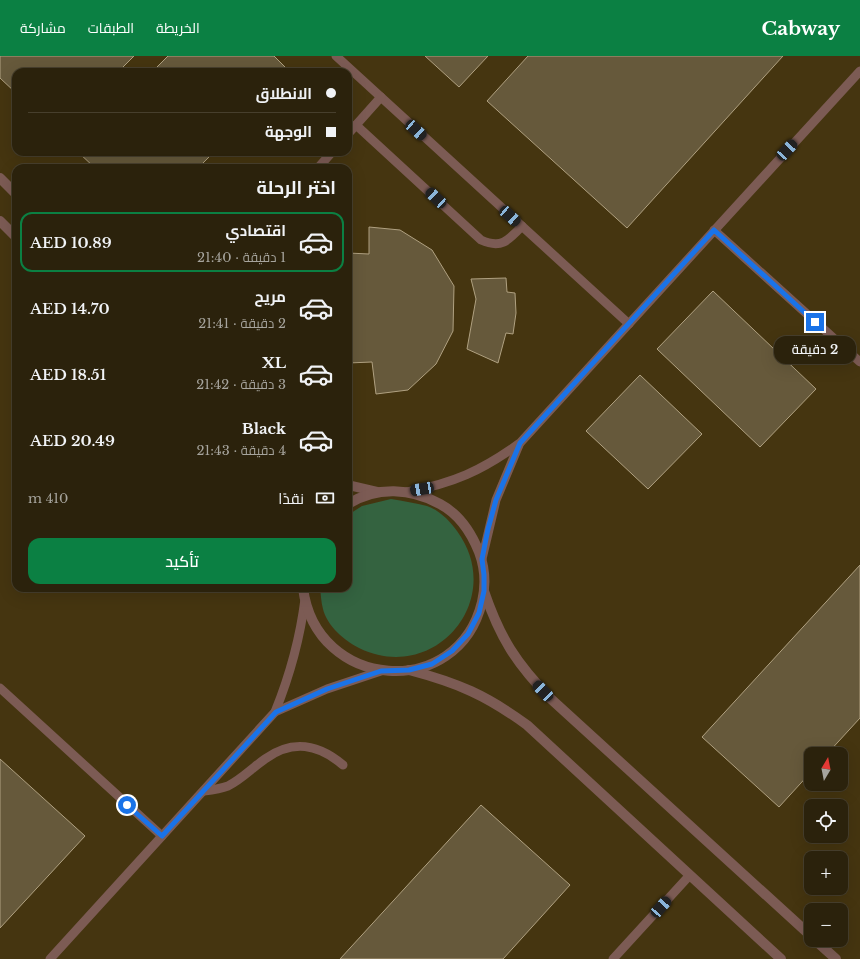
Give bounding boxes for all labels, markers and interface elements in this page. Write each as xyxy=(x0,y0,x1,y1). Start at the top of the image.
text: Cabway xyxy=(762,17,840,40)
text: مشاركة xyxy=(20,19,66,37)
text: الطبقات xyxy=(88,19,134,37)
text: الخريطة xyxy=(156,19,200,37)
text: الانطلاق xyxy=(256,84,312,103)
car xyxy=(403,118,429,142)
text: الوجهة xyxy=(265,122,312,141)
car xyxy=(774,137,800,163)
text: اختر الرحلة xyxy=(256,177,336,199)
car xyxy=(423,185,449,211)
car xyxy=(497,204,523,228)
text: اقتصادي xyxy=(226,221,286,240)
icon: car xyxy=(298,224,334,260)
text: AED 10.89 xyxy=(30,233,112,252)
text: 1 دقيقة · 21:40 xyxy=(197,249,286,266)
text: مريح xyxy=(254,287,286,306)
icon: car xyxy=(298,290,334,326)
text: AED 14.70 xyxy=(30,299,110,318)
route end xyxy=(806,313,824,331)
text: 2 دقيقة · 21:41 xyxy=(198,315,286,332)
callout: 2 دقيقة xyxy=(774,336,856,364)
text: 2 دقيقة xyxy=(792,341,838,358)
text: XL xyxy=(262,353,286,372)
icon: car xyxy=(298,356,334,392)
text: AED 18.51 xyxy=(30,365,106,384)
text: 3 دقيقة · 21:42 xyxy=(196,376,286,393)
text: Black xyxy=(242,419,286,438)
icon: car xyxy=(298,422,334,458)
text: AED 20.49 xyxy=(30,431,115,450)
text: 4 دقيقة · 21:43 xyxy=(197,442,286,459)
car xyxy=(409,481,435,497)
icon: cash xyxy=(314,487,336,509)
text: نقدًا xyxy=(278,489,304,508)
text: 410 m xyxy=(28,490,68,507)
button: تأكيد xyxy=(28,538,336,584)
car xyxy=(530,678,556,704)
north arrow xyxy=(804,747,848,791)
map controls xyxy=(804,747,848,947)
route start xyxy=(118,796,136,814)
button: locate xyxy=(804,799,848,843)
button: + xyxy=(804,851,848,895)
car xyxy=(649,894,673,920)
button: − xyxy=(804,903,848,947)

